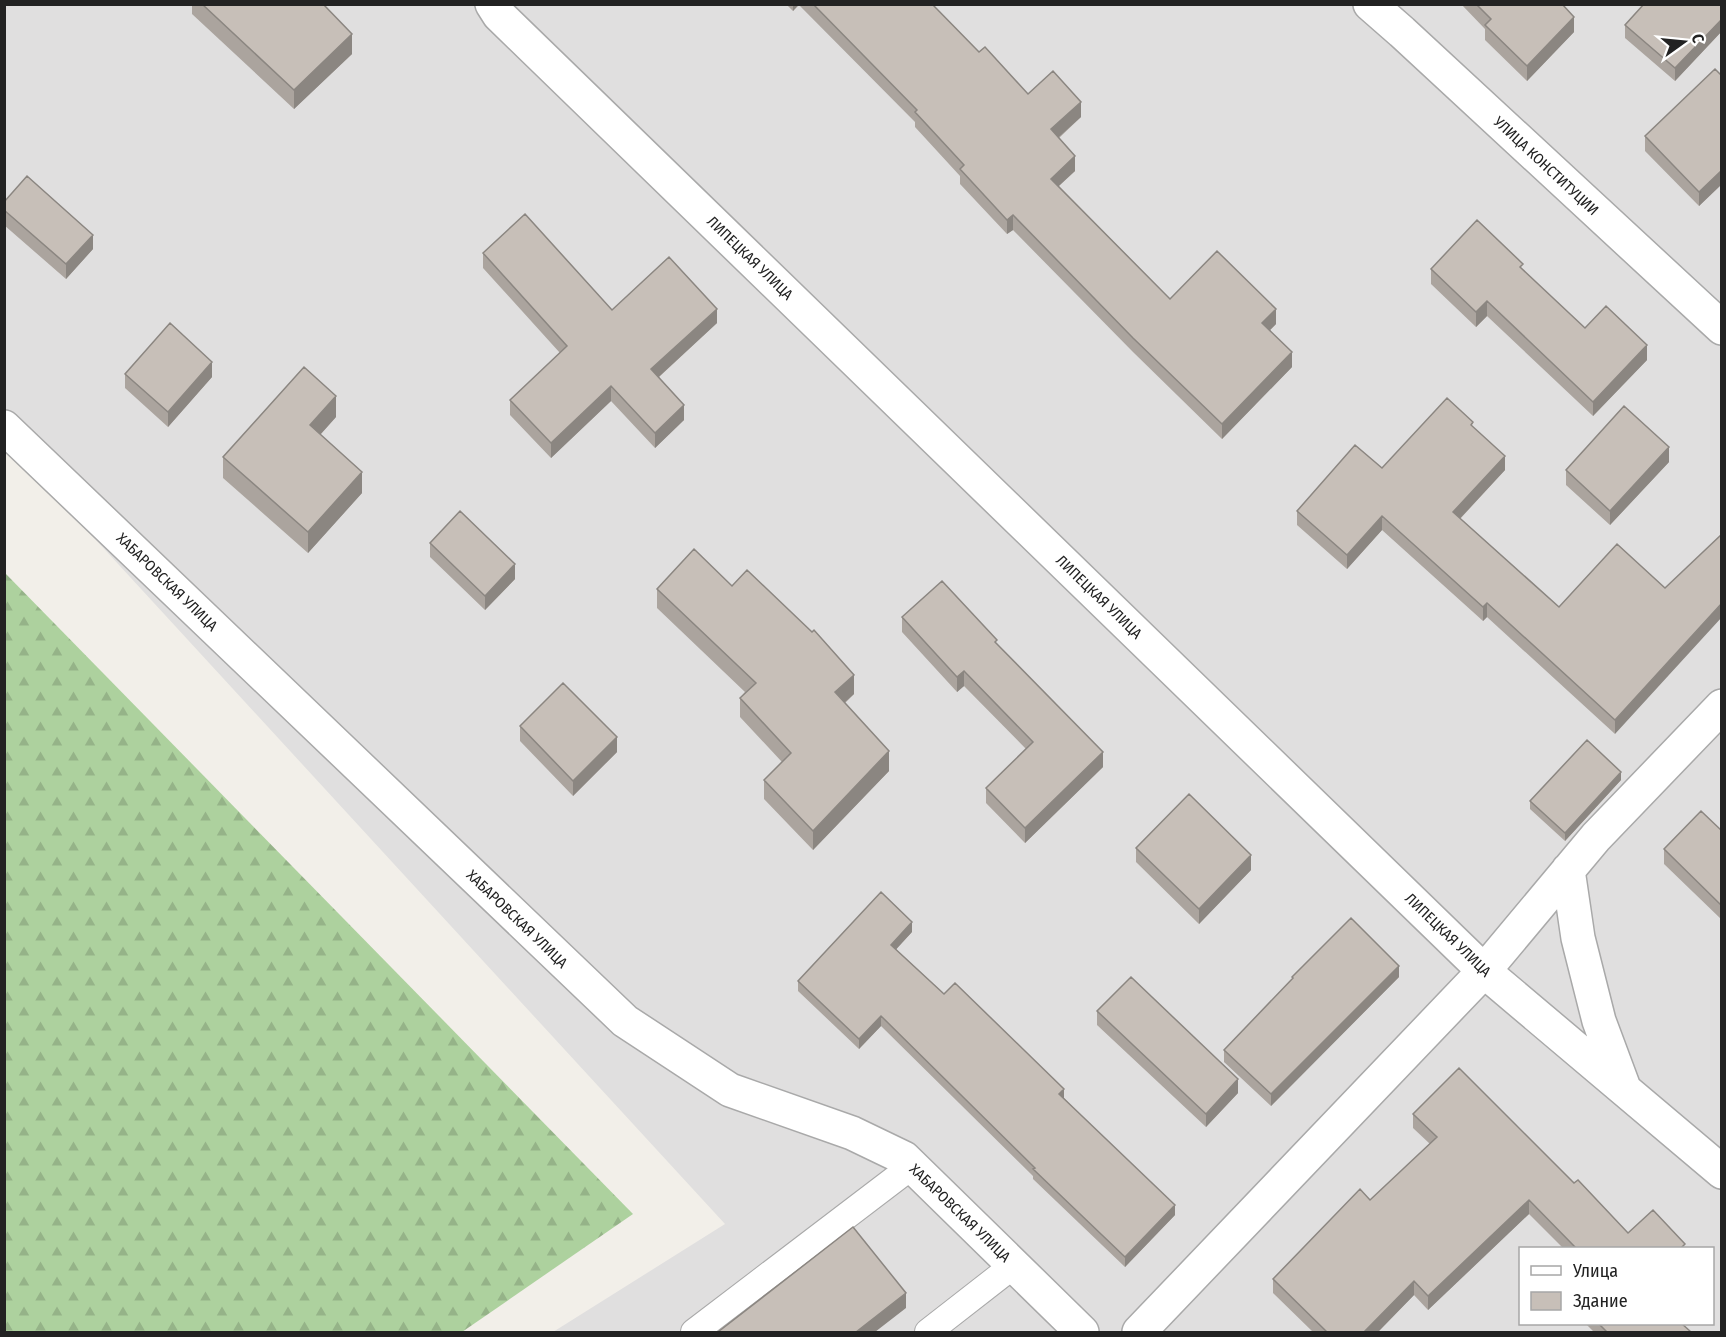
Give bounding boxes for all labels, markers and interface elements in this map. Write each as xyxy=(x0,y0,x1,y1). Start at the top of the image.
north arrow xyxy=(1654,12,1714,72)
text: С xyxy=(1688,32,1708,45)
street label: УЛИЦА КОНСТИТУЦИИ xyxy=(1489,112,1602,219)
street label: ЛИПЕЦКАЯ УЛИЦА xyxy=(703,212,797,304)
street label: ХАБАРОВСКАЯ УЛИЦА xyxy=(113,529,221,635)
street label: ЛИПЕЦКАЯ УЛИЦА xyxy=(1052,551,1146,643)
street label: ХАБАРОВСКАЯ УЛИЦА xyxy=(463,866,571,972)
street label: ЛИПЕЦКАЯ УЛИЦА xyxy=(1401,889,1495,981)
street label: ХАБАРОВСКАЯ УЛИЦА xyxy=(906,1160,1014,1266)
legend xyxy=(1519,1247,1714,1325)
text: Улица xyxy=(1572,1260,1618,1282)
text: Здание xyxy=(1573,1290,1628,1312)

